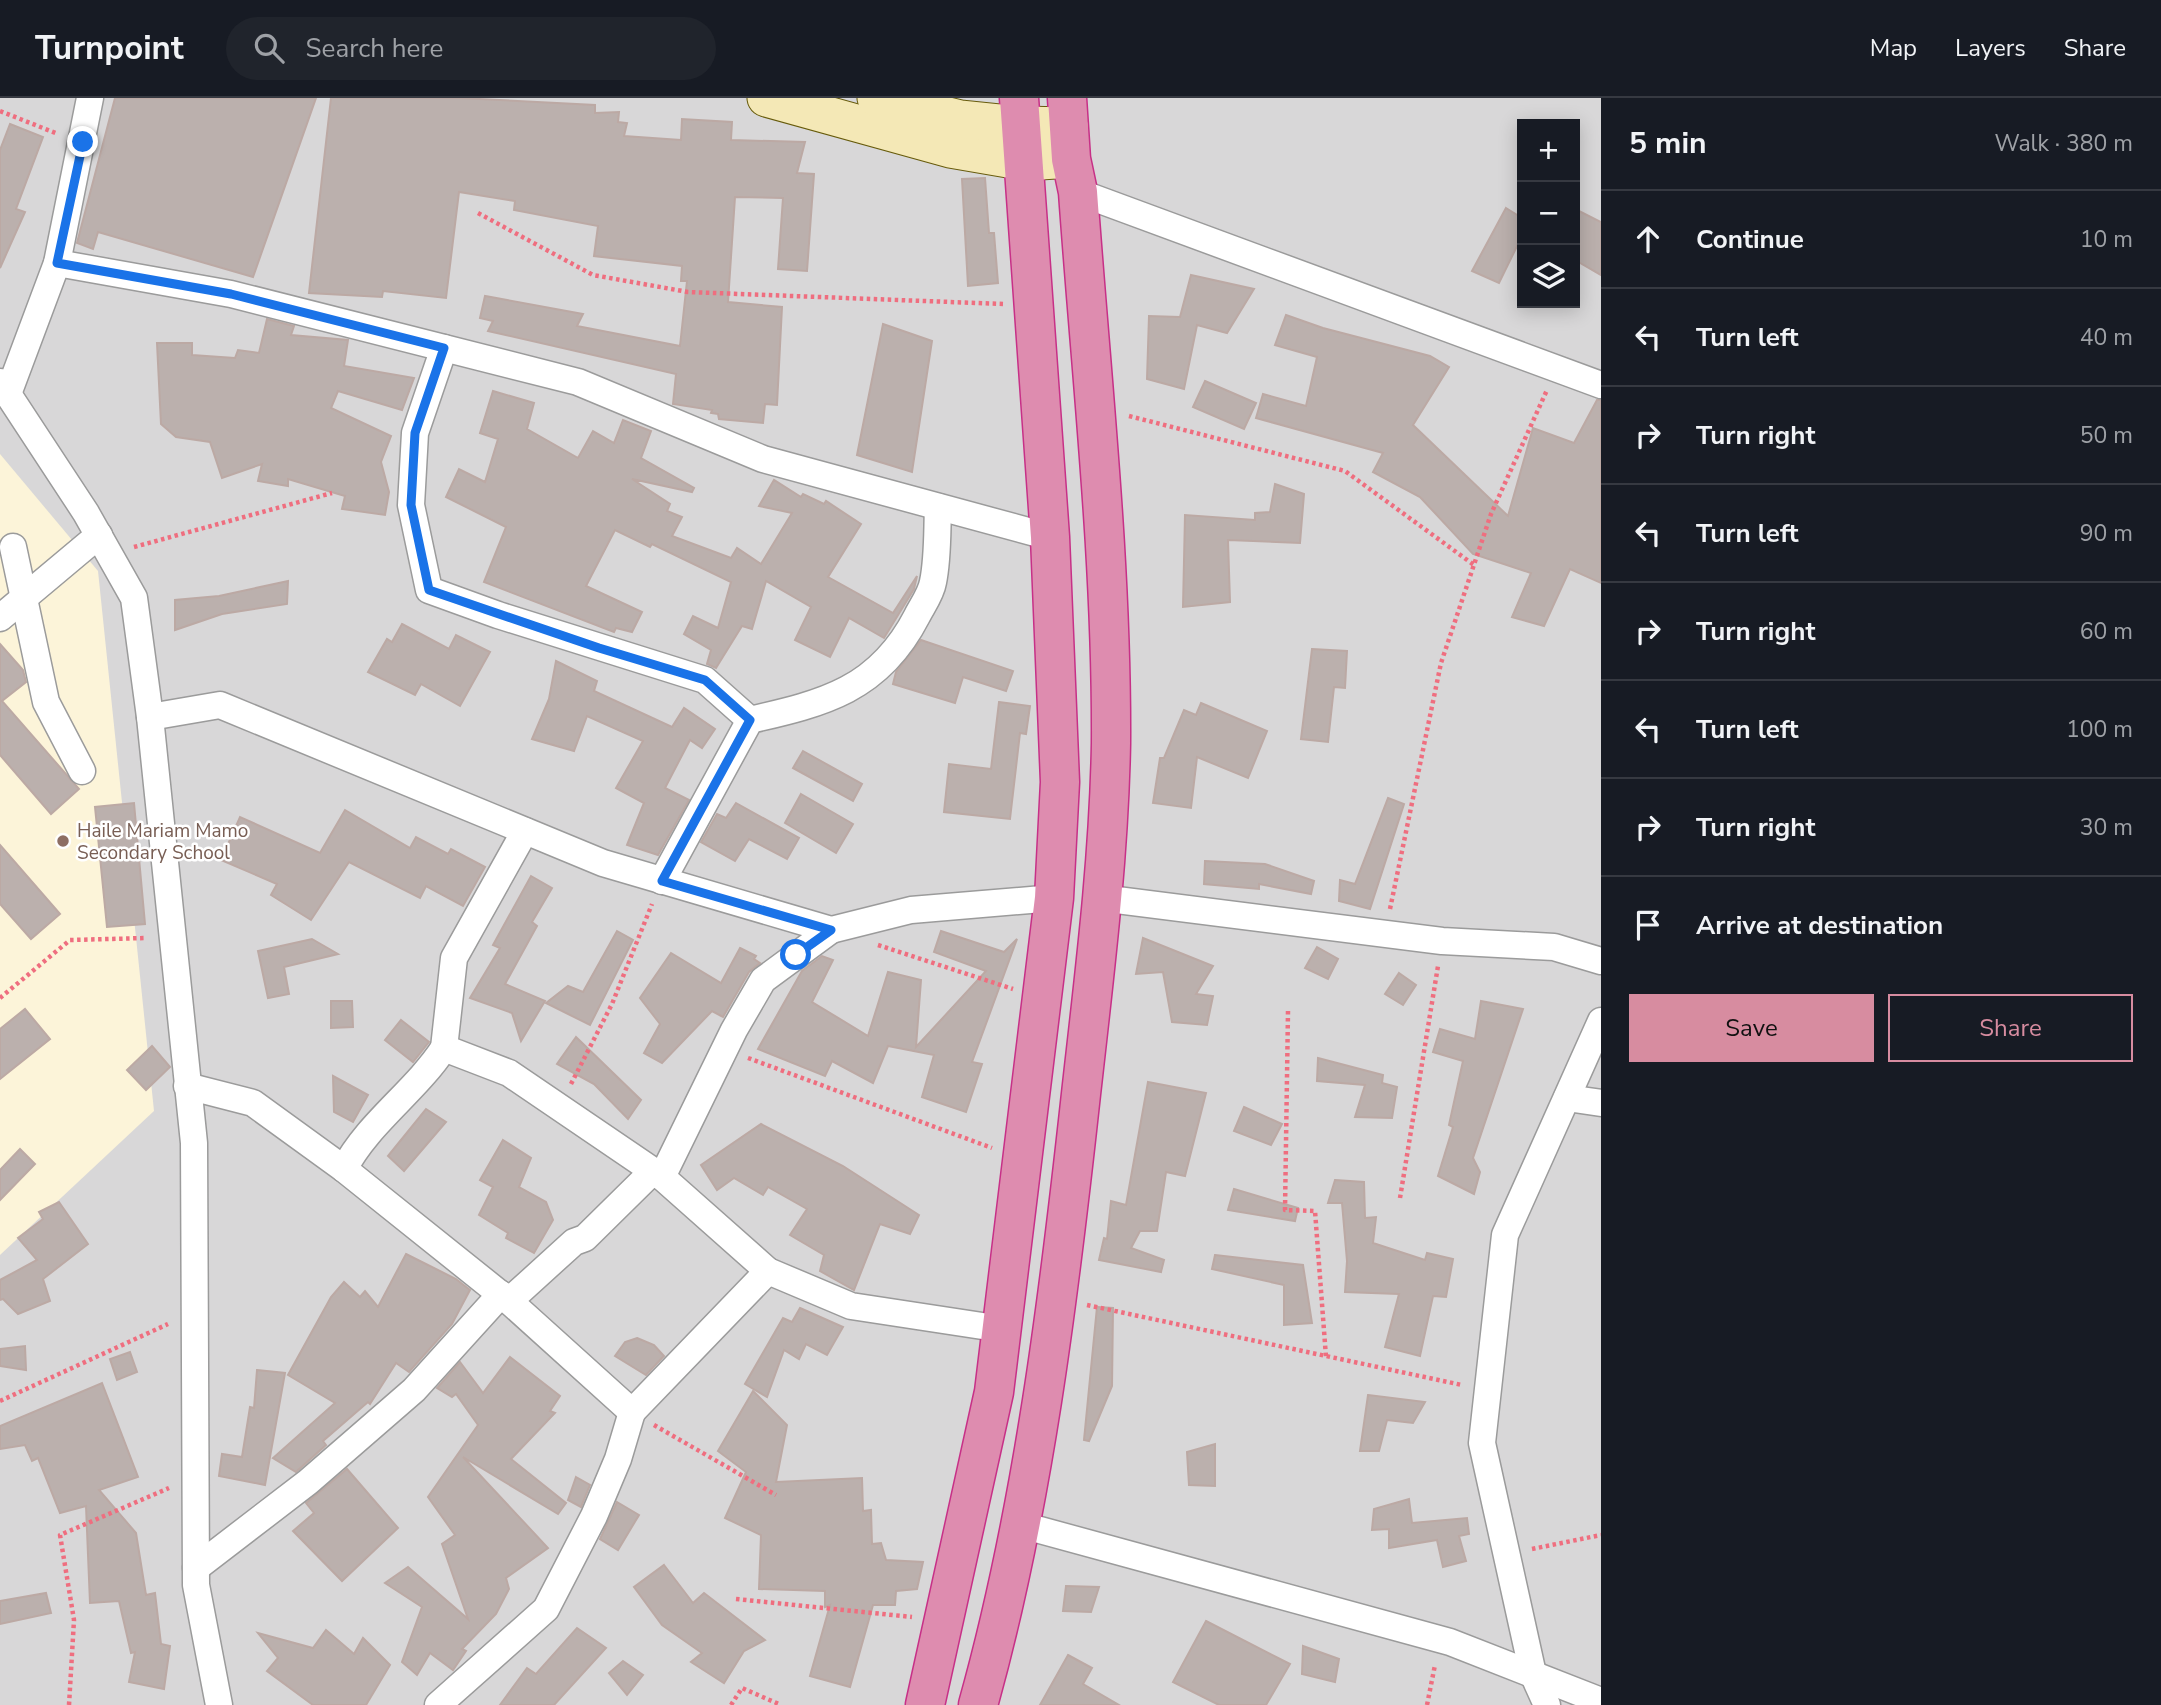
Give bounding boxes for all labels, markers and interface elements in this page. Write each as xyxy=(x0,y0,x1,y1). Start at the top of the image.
search box xyxy=(226,17,716,80)
text: Turnpoint xyxy=(35,26,184,71)
icon: search xyxy=(250,29,288,67)
text: Search here xyxy=(306,31,443,66)
text: Map xyxy=(1870,32,1917,64)
text: Layers xyxy=(1955,32,2026,64)
text: Share xyxy=(2064,32,2126,64)
map controls xyxy=(1517,119,1580,308)
button: + xyxy=(1517,119,1580,182)
text: 5 min xyxy=(1629,123,1707,164)
route end xyxy=(67,126,98,157)
text: Walk · 380 m xyxy=(1994,128,2133,159)
button: − xyxy=(1517,182,1580,245)
icon: ahead xyxy=(1629,220,1667,258)
text: Continue xyxy=(1696,222,1804,257)
text: 10 m xyxy=(2080,224,2133,255)
button: layers xyxy=(1517,245,1580,308)
icon: left xyxy=(1629,318,1667,356)
text: Turn left xyxy=(1696,320,1799,355)
text: 40 m xyxy=(2080,322,2133,353)
icon: right xyxy=(1629,416,1667,454)
text: Turn right xyxy=(1696,418,1815,453)
text: 50 m xyxy=(2080,420,2133,451)
icon: left xyxy=(1629,514,1667,552)
text: Turn left xyxy=(1696,516,1799,551)
text: 90 m xyxy=(2080,518,2133,549)
icon: right xyxy=(1629,612,1667,650)
text: Turn right xyxy=(1696,614,1815,649)
text: 60 m xyxy=(2080,616,2133,647)
icon: left xyxy=(1629,710,1667,748)
text: Turn left xyxy=(1696,712,1799,747)
text: 100 m xyxy=(2066,714,2133,745)
icon: right xyxy=(1629,808,1667,846)
text: Turn right xyxy=(1696,810,1815,845)
text: 30 m xyxy=(2080,812,2133,843)
place label: Haile Mariam Mamo Secondary School xyxy=(77,818,248,866)
marker: Haile Mariam Mamo Secondary School xyxy=(55,833,71,849)
icon: arrive xyxy=(1629,906,1667,944)
text: Arrive at destination xyxy=(1696,908,1943,943)
route start xyxy=(780,939,811,970)
button: Save xyxy=(1629,994,1874,1062)
button: Share xyxy=(1888,994,2133,1062)

